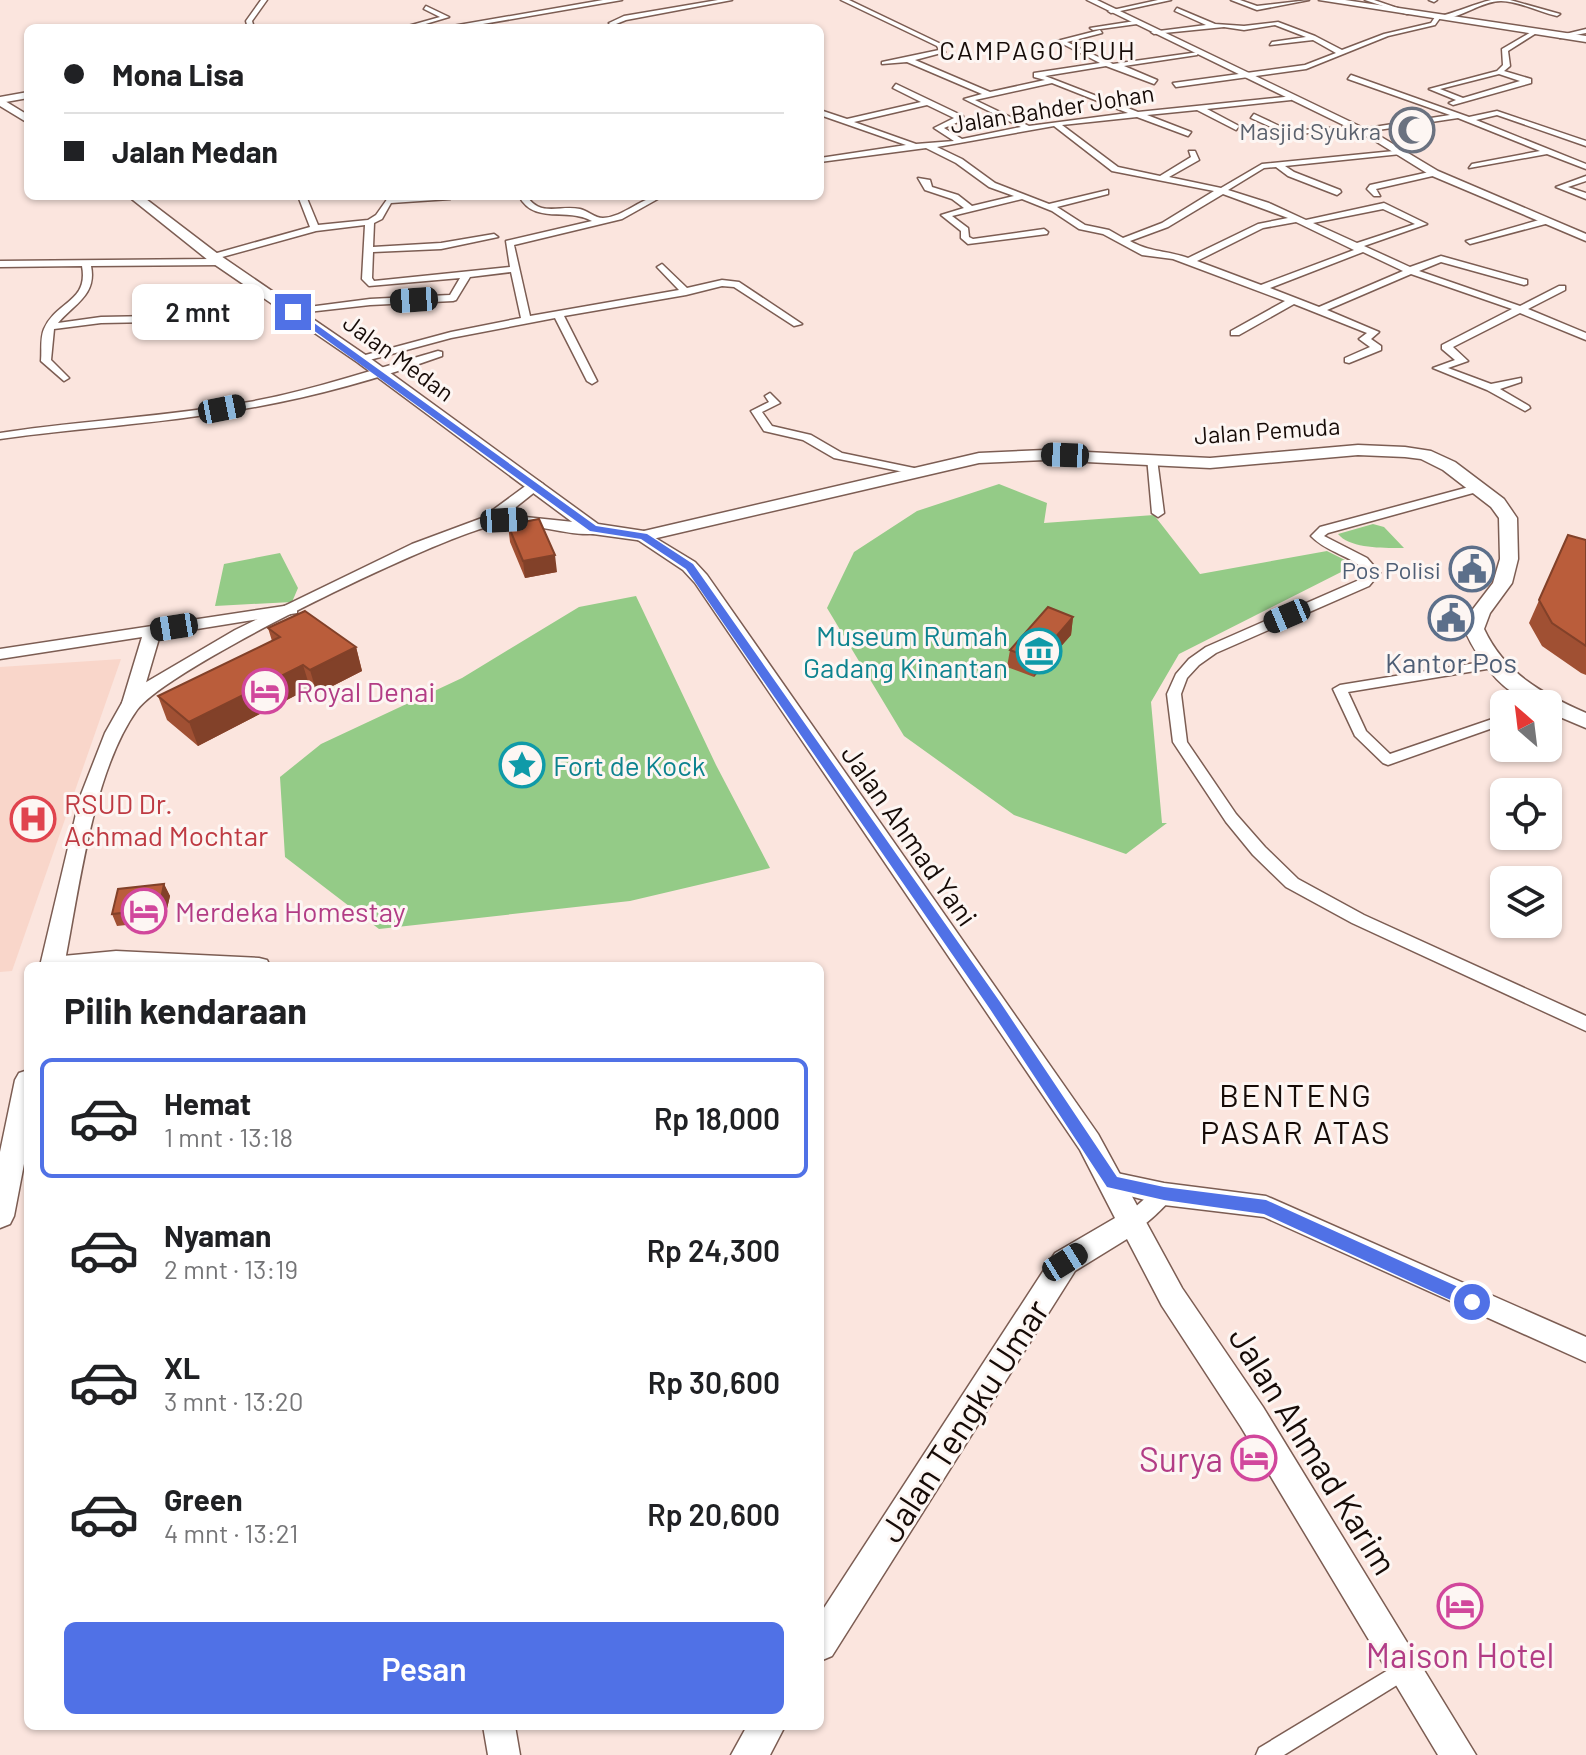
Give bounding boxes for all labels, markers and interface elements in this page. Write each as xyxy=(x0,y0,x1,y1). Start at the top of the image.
district label: CAMPAGO IPUH xyxy=(939,34,1137,65)
text: Mona Lisa xyxy=(112,56,244,92)
street label: Jalan Bahder Johan xyxy=(948,78,1156,138)
mosque icon: Masjid Syukra xyxy=(1388,106,1436,154)
place label: Masjid Syukra xyxy=(1239,116,1381,145)
text: Jalan Medan xyxy=(112,133,278,169)
callout: 2 mnt xyxy=(133,284,265,340)
car xyxy=(389,286,439,314)
route end xyxy=(275,294,311,330)
text: 2 mnt xyxy=(166,296,230,327)
street label: Jalan Medan xyxy=(338,307,460,407)
car xyxy=(196,393,248,425)
street label: Jalan Pemuda xyxy=(1193,410,1341,450)
car xyxy=(1041,442,1089,468)
car xyxy=(479,507,529,533)
public building icon: Pos Polisi xyxy=(1448,545,1496,593)
place label: Pos Polisi xyxy=(1342,555,1441,584)
public building icon: Kantor Pos xyxy=(1427,594,1475,642)
car xyxy=(1260,596,1314,636)
car xyxy=(148,611,200,643)
place label: Museum Rumah Gadang Kinantan xyxy=(803,618,1008,684)
museum icon: Museum Rumah Gadang Kinantan xyxy=(1015,627,1063,675)
place label: Kantor Pos xyxy=(1385,645,1517,679)
hotel icon: Royal Denai xyxy=(241,667,289,715)
place label: Royal Denai xyxy=(296,674,435,708)
north arrow xyxy=(1490,690,1562,762)
map controls xyxy=(1490,690,1562,938)
street label: Jalan Ahmad Yani xyxy=(835,738,985,932)
place icon: Fort de Kock xyxy=(498,741,546,789)
place label: Fort de Kock xyxy=(553,748,706,782)
button: locate xyxy=(1490,778,1562,850)
place label: RSUD Dr. Achmad Mochtar xyxy=(64,786,268,852)
hospital icon: RSUD Dr. Achmad Mochtar xyxy=(9,795,57,843)
button: layers xyxy=(1490,866,1562,938)
hotel icon: Merdeka Homestay xyxy=(120,887,168,935)
place label: Merdeka Homestay xyxy=(175,894,406,928)
text: Pilih kendaraan xyxy=(64,988,307,1031)
district label: BENTENG PASAR ATAS xyxy=(1200,1075,1392,1150)
icon: car xyxy=(68,1082,140,1154)
text: Hemat xyxy=(164,1085,251,1121)
text: Rp 18,000 xyxy=(654,1100,780,1136)
text: 1 mnt · 13:18 xyxy=(164,1121,293,1152)
icon: car xyxy=(68,1214,140,1286)
text: Nyaman xyxy=(164,1217,271,1253)
text: Rp 24,300 xyxy=(647,1232,780,1268)
car xyxy=(1038,1239,1092,1285)
text: 2 mnt · 13:19 xyxy=(164,1253,298,1284)
route start xyxy=(1454,1284,1490,1320)
street label: Jalan Tengku Umar xyxy=(869,1291,1057,1549)
street label: Jalan Ahmad Karim xyxy=(1221,1319,1407,1581)
icon: car xyxy=(68,1346,140,1418)
text: XL xyxy=(164,1349,200,1385)
text: Rp 30,600 xyxy=(648,1364,780,1400)
text: 3 mnt · 13:20 xyxy=(164,1385,303,1416)
hotel icon: Surya xyxy=(1230,1434,1278,1482)
place label: Surya xyxy=(1139,1438,1223,1479)
icon: car xyxy=(68,1478,140,1550)
text: Green xyxy=(164,1481,243,1517)
text: Rp 20,600 xyxy=(647,1496,780,1532)
text: 4 mnt · 13:21 xyxy=(164,1517,298,1548)
hotel icon: Maison Hotel xyxy=(1436,1582,1484,1630)
button: Pesan xyxy=(64,1622,784,1714)
place label: Maison Hotel xyxy=(1366,1634,1554,1675)

